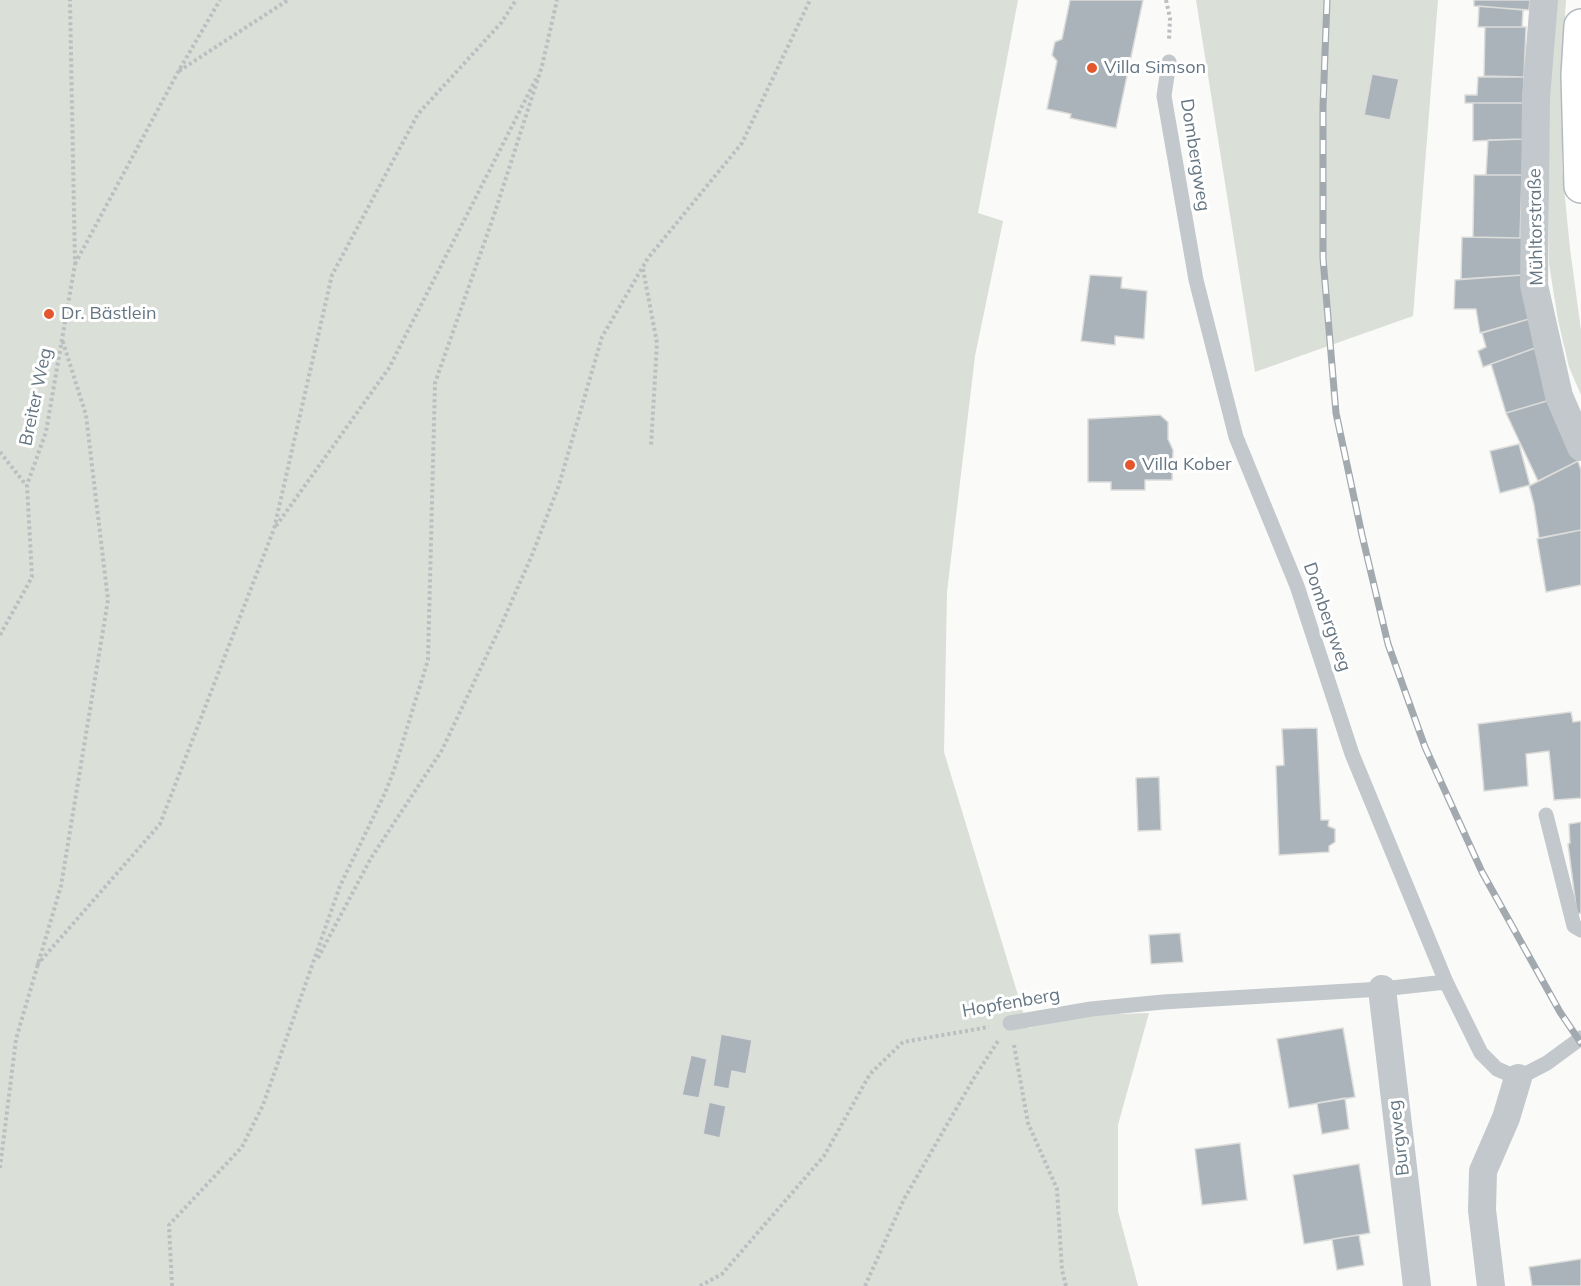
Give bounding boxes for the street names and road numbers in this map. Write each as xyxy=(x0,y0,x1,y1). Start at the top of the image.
street label: Dombergweg xyxy=(1175,97,1215,213)
street label: Mühltorstraße xyxy=(1524,168,1548,286)
street label: Breiter Weg xyxy=(15,346,57,448)
street label: Dombergweg xyxy=(1298,560,1356,674)
street label: Hopfenberg xyxy=(960,984,1062,1022)
street label: Burgweg xyxy=(1384,1099,1414,1177)

